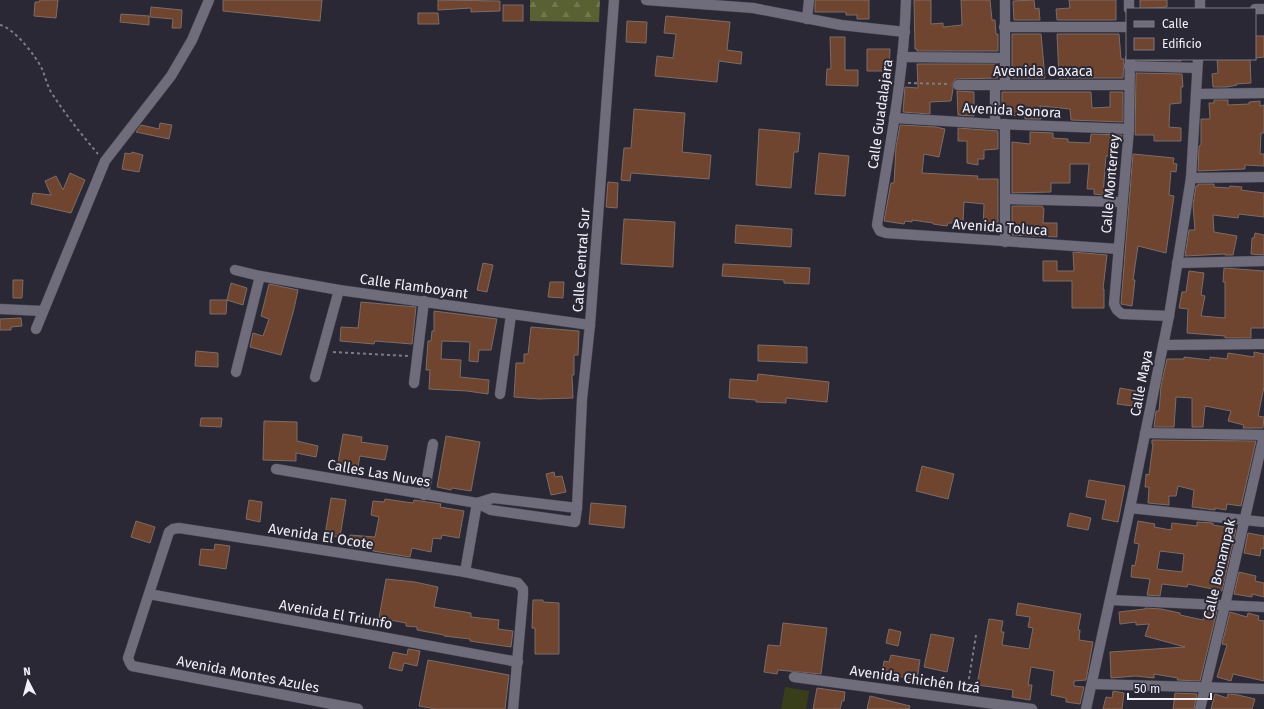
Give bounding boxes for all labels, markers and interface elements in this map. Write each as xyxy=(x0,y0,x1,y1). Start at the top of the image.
legend xyxy=(1126,8,1256,60)
text: Calle xyxy=(1162,17,1189,31)
text: Edificio xyxy=(1162,37,1202,51)
street label: Calle Guadalajara xyxy=(864,58,897,170)
street label: Avenida Oaxaca xyxy=(993,63,1093,80)
street label: Avenida Sonora xyxy=(962,99,1062,122)
street label: Calle Monterrey xyxy=(1098,134,1123,234)
street label: Calle Central Sur xyxy=(569,207,594,313)
street label: Avenida Toluca xyxy=(952,216,1048,239)
street label: Calle Flamboyant xyxy=(359,270,470,303)
street label: Calle Maya xyxy=(1127,348,1156,418)
street label: Calles Las Nuves xyxy=(326,456,432,491)
street label: Calle Bonampak xyxy=(1200,517,1239,621)
street label: Avenida El Ocote xyxy=(267,520,375,553)
street label: Avenida El Triunfo xyxy=(278,596,394,633)
street label: Avenida Montes Azules xyxy=(175,652,321,697)
north arrow xyxy=(8,661,48,701)
street label: Avenida Chichén Itzá xyxy=(849,662,981,697)
text: N xyxy=(23,665,31,678)
scale bar xyxy=(1128,675,1211,701)
text: 50 m xyxy=(1134,682,1160,696)

